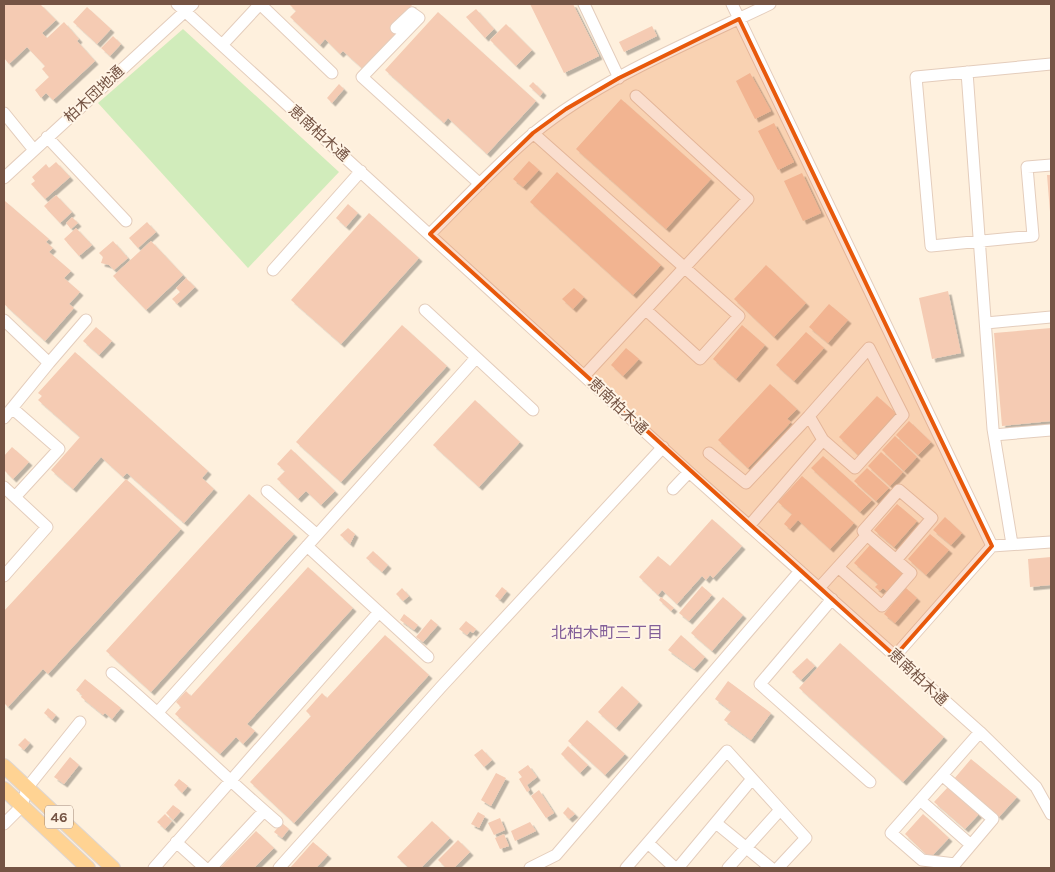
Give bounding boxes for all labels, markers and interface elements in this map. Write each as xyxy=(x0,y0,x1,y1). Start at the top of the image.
street label: 柏木団地通 xyxy=(60,62,128,126)
street label: 恵南柏木通 xyxy=(285,101,353,165)
street label: 恵南柏木通 xyxy=(584,374,652,438)
district label: 北柏木町三丁目 xyxy=(551,623,663,642)
street label: 恵南柏木通 xyxy=(884,645,952,709)
road number: 46 xyxy=(45,806,73,829)

